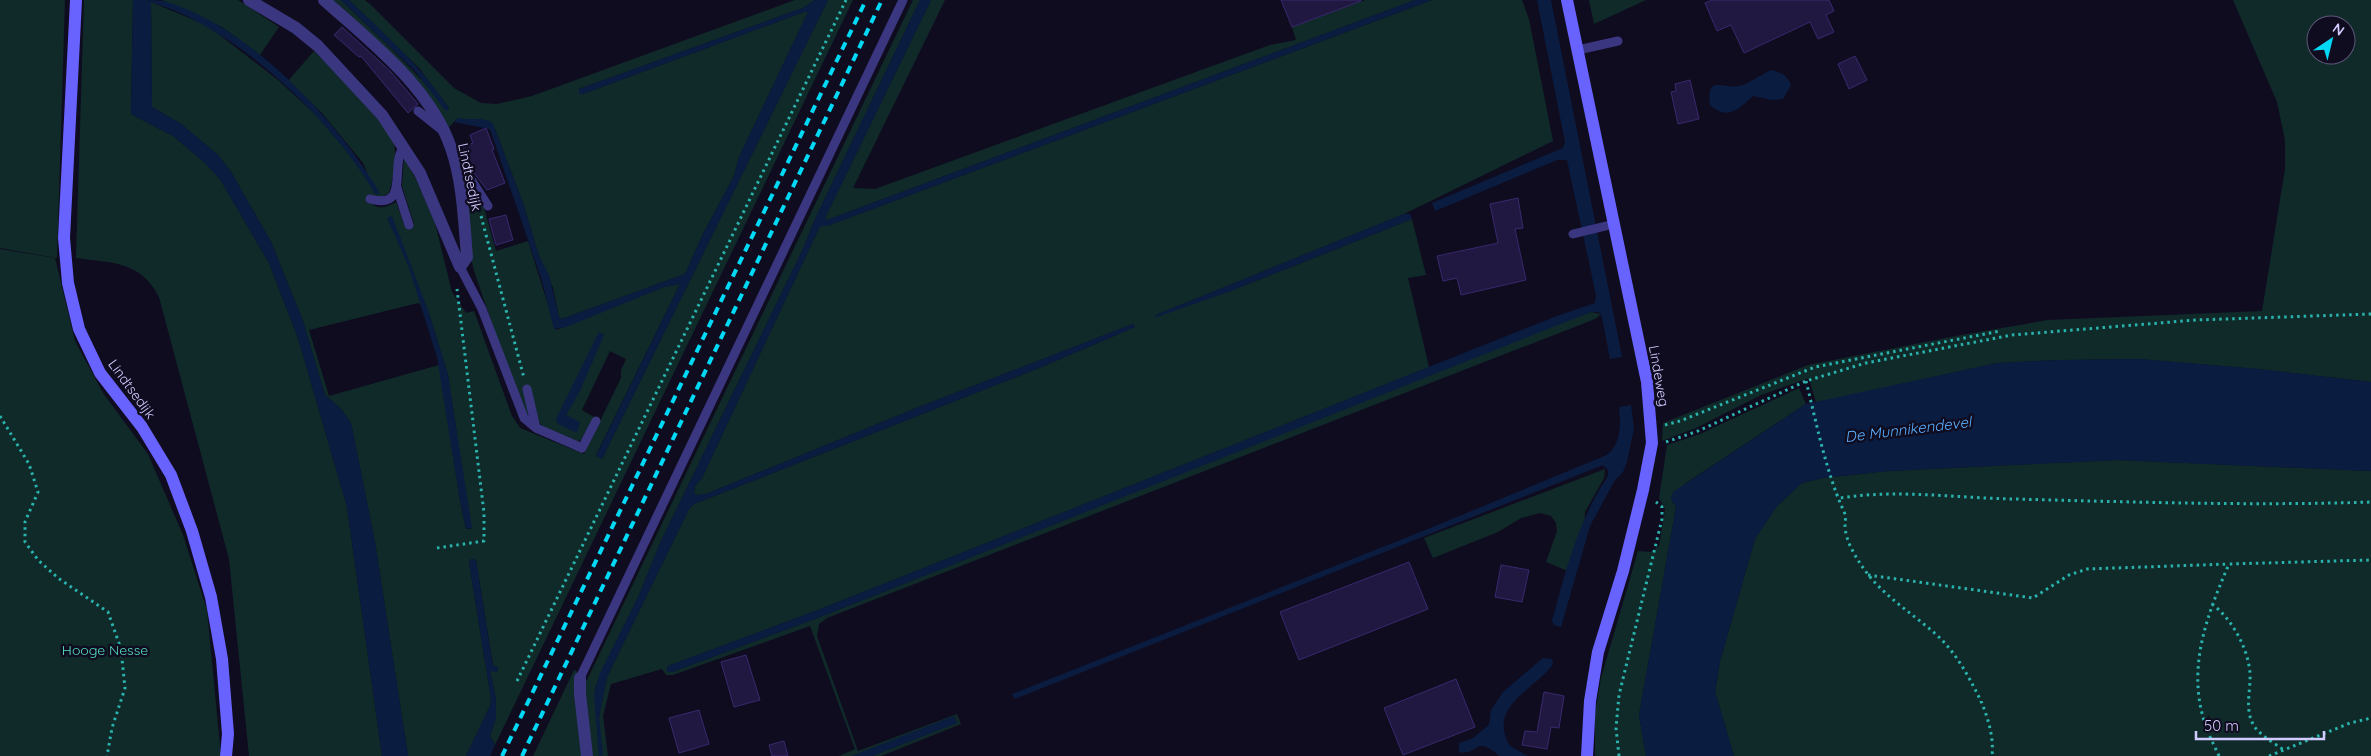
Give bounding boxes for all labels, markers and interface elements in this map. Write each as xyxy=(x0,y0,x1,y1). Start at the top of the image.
north arrow xyxy=(2306,15,2356,65)
text: N xyxy=(2329,19,2348,40)
street label: Lindtsedijk xyxy=(454,141,486,213)
street label: Lindeweg xyxy=(1645,344,1673,408)
street label: Lindtsedijk xyxy=(104,356,160,422)
water label: De Munnikendevel xyxy=(1844,412,1974,446)
park label: Hooge Nesse xyxy=(62,641,148,659)
scale bar xyxy=(2196,708,2324,740)
text: 50 m xyxy=(2204,716,2239,735)

